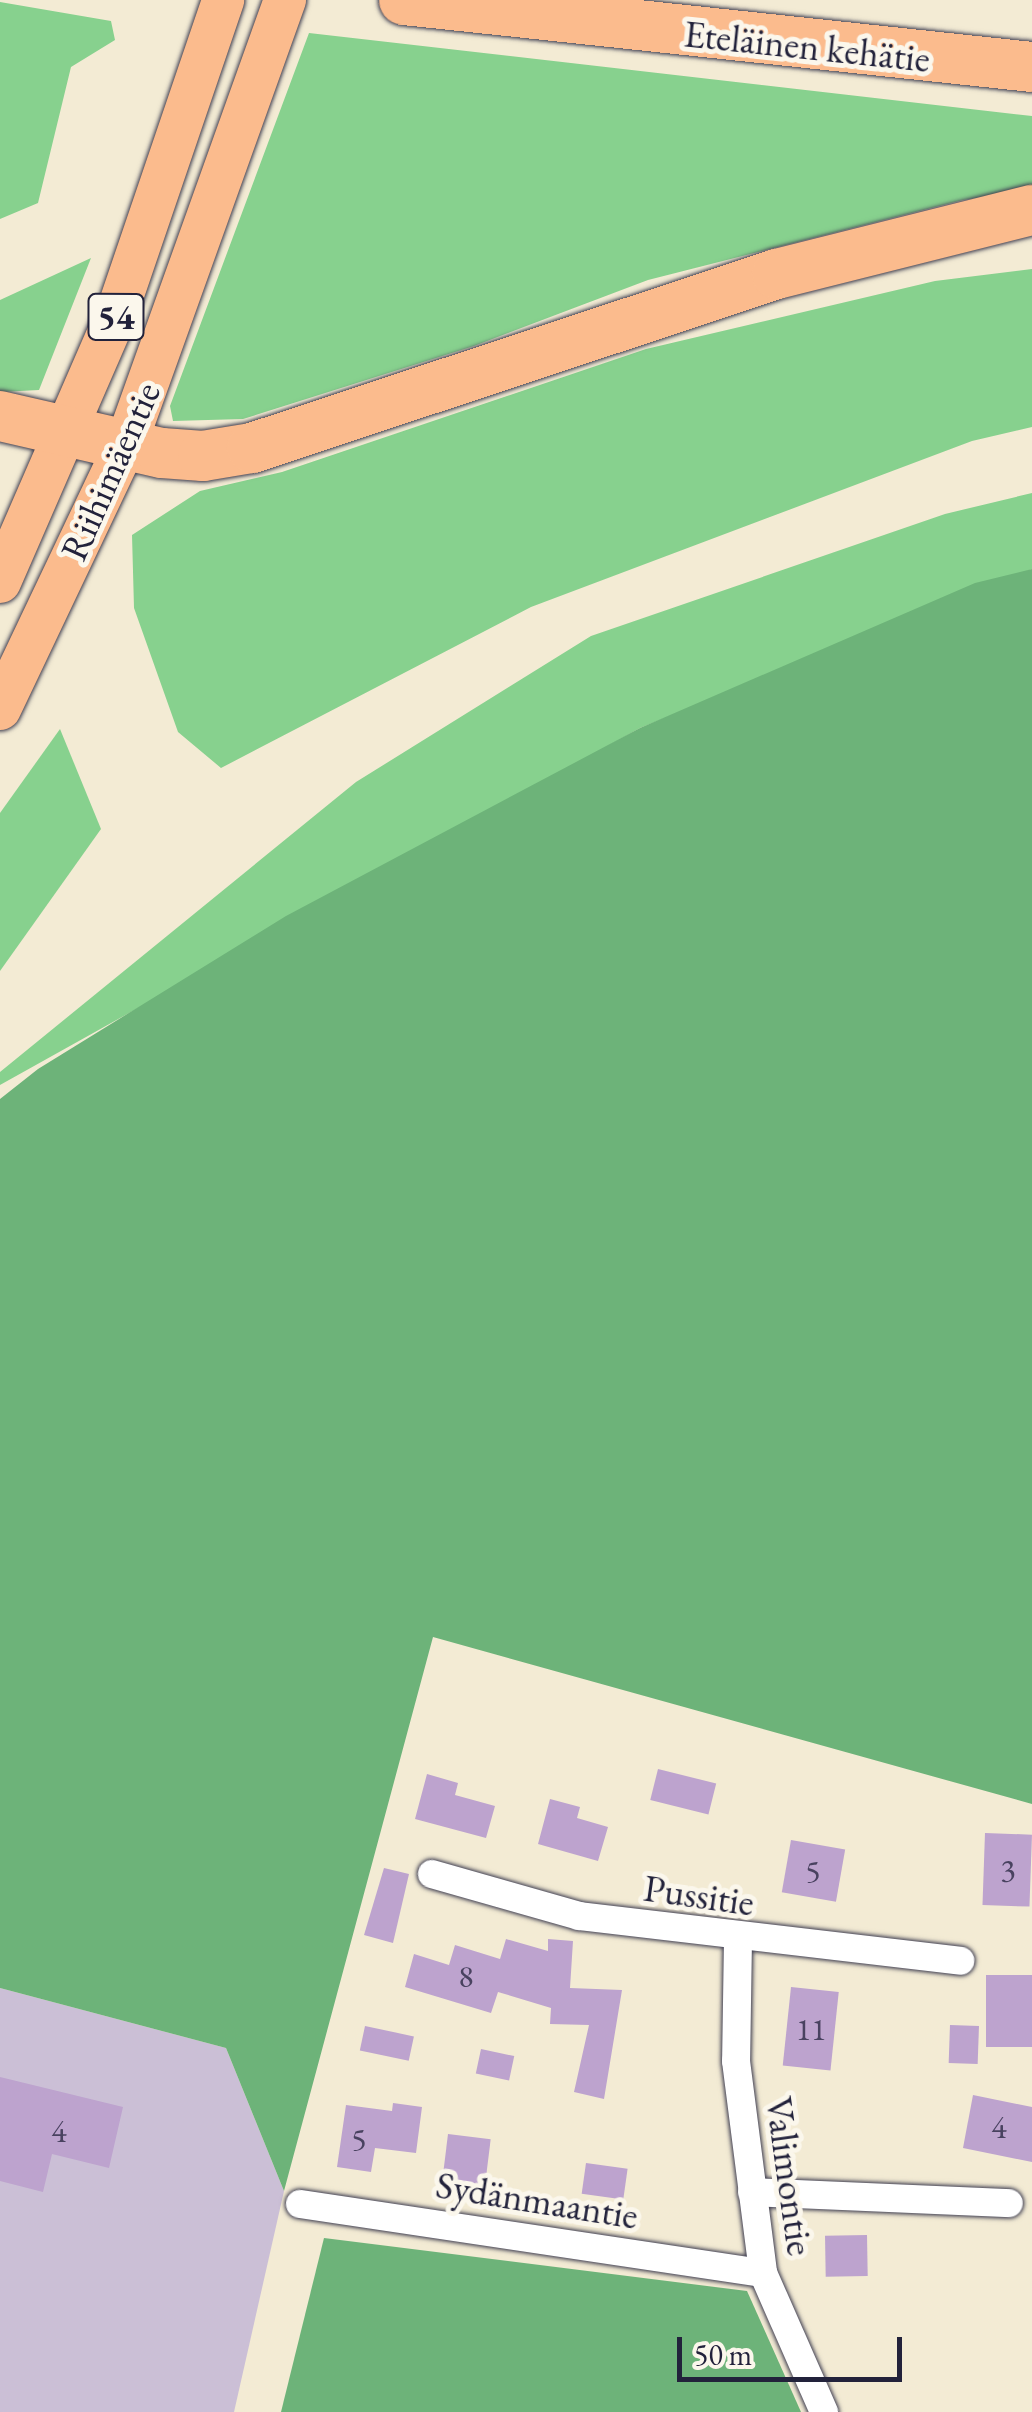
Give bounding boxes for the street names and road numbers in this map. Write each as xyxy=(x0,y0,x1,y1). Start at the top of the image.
street label: Eteläinen kehätie xyxy=(682,10,932,82)
road number: 54 xyxy=(86,287,146,347)
street label: Riihimäentie xyxy=(50,375,170,567)
street label: Pussitie xyxy=(641,1865,757,1925)
street label: Valimontie xyxy=(756,2094,824,2258)
street label: Sydänmaantie xyxy=(433,2162,641,2238)

